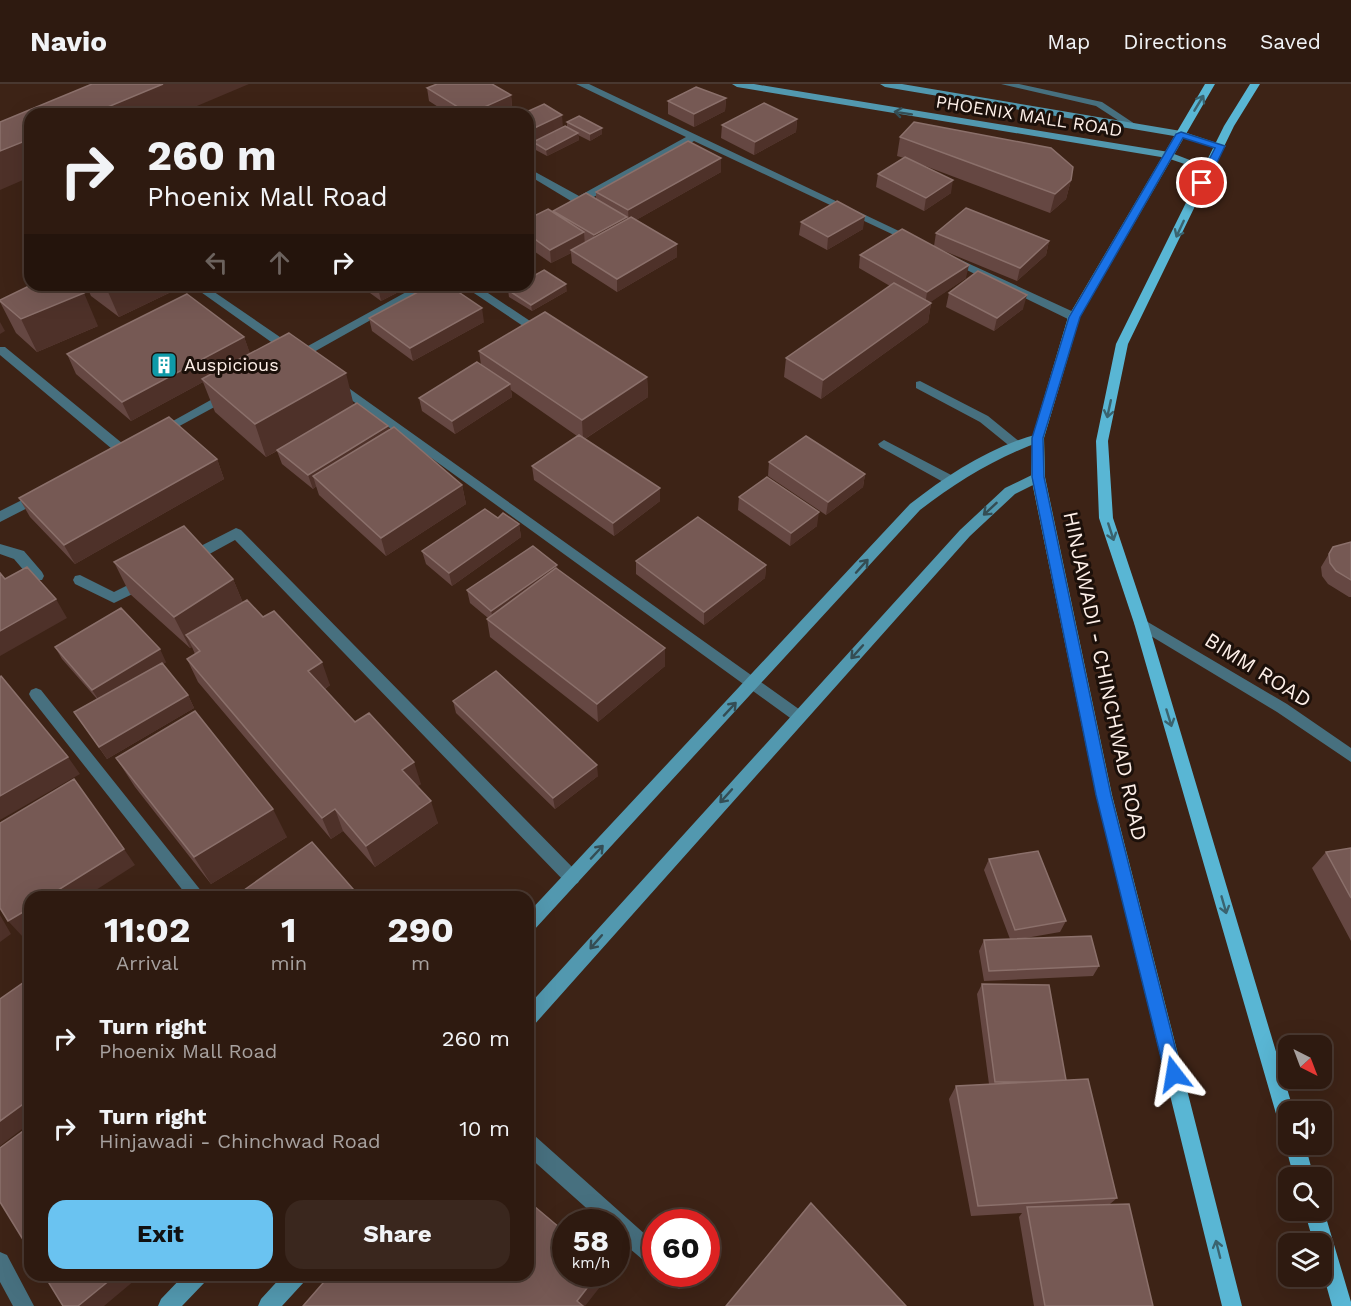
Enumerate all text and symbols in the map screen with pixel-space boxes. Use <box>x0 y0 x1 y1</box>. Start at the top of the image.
text: Navio <box>30 25 107 58</box>
text: Map <box>1047 29 1090 54</box>
text: Directions <box>1123 29 1227 54</box>
text: Saved <box>1260 29 1321 54</box>
street label: PHOENIX MALL ROAD <box>934 90 1124 141</box>
one-way arrow <box>1193 95 1205 112</box>
one-way arrow <box>894 107 913 118</box>
text: 260 m <box>147 131 277 180</box>
icon: right <box>48 132 126 210</box>
pin <box>1176 157 1227 208</box>
icon: arrive <box>1185 166 1218 199</box>
text: Phoenix Mall Road <box>147 181 388 213</box>
one-way arrow <box>1174 220 1186 238</box>
icon: left <box>200 246 233 279</box>
icon: ahead <box>263 246 296 279</box>
icon: right <box>326 246 359 279</box>
building icon: Auspicious <box>149 350 179 380</box>
place label: Auspicious <box>184 354 279 375</box>
one-way arrow <box>1103 399 1114 418</box>
one-way arrow <box>983 502 998 516</box>
street label: HINJAWADI - CHINCHWAD ROAD <box>1058 509 1153 843</box>
one-way arrow <box>1106 522 1117 541</box>
one-way arrow <box>855 559 869 574</box>
street label: BIMM ROAD <box>1200 627 1316 712</box>
one-way arrow <box>850 644 864 659</box>
one-way arrow <box>723 702 737 717</box>
one-way arrow <box>1164 708 1175 727</box>
one-way arrow <box>719 788 733 803</box>
one-way arrow <box>589 844 604 859</box>
one-way arrow <box>1219 895 1231 914</box>
text: 11:02 <box>104 909 191 951</box>
text: 1 <box>281 909 297 951</box>
text: 290 <box>387 909 454 951</box>
one-way arrow <box>589 934 603 949</box>
text: Arrival <box>116 951 178 975</box>
text: min <box>270 951 307 975</box>
text: m <box>411 951 430 975</box>
text: Turn right <box>99 1014 206 1039</box>
icon: right <box>48 1022 81 1055</box>
text: 260 m <box>442 1026 510 1051</box>
north arrow <box>1278 1035 1332 1089</box>
map controls <box>1278 1035 1332 1287</box>
text: Phoenix Mall Road <box>99 1039 277 1063</box>
position arrow <box>1142 1042 1206 1106</box>
button: sound <box>1278 1101 1332 1155</box>
text: Turn right <box>99 1104 206 1129</box>
icon: right <box>48 1112 81 1145</box>
text: 10 m <box>459 1116 510 1141</box>
text: Hinjawadi - Chinchwad Road <box>99 1129 381 1153</box>
button: search <box>1278 1167 1332 1221</box>
button: Exit <box>48 1200 273 1269</box>
button: Share <box>285 1200 510 1269</box>
speed limit sign: 60 <box>642 1209 720 1287</box>
text: 58 <box>573 1223 609 1258</box>
button: layers <box>1278 1233 1332 1287</box>
one-way arrow <box>1212 1240 1223 1259</box>
text: km/h <box>572 1254 610 1272</box>

